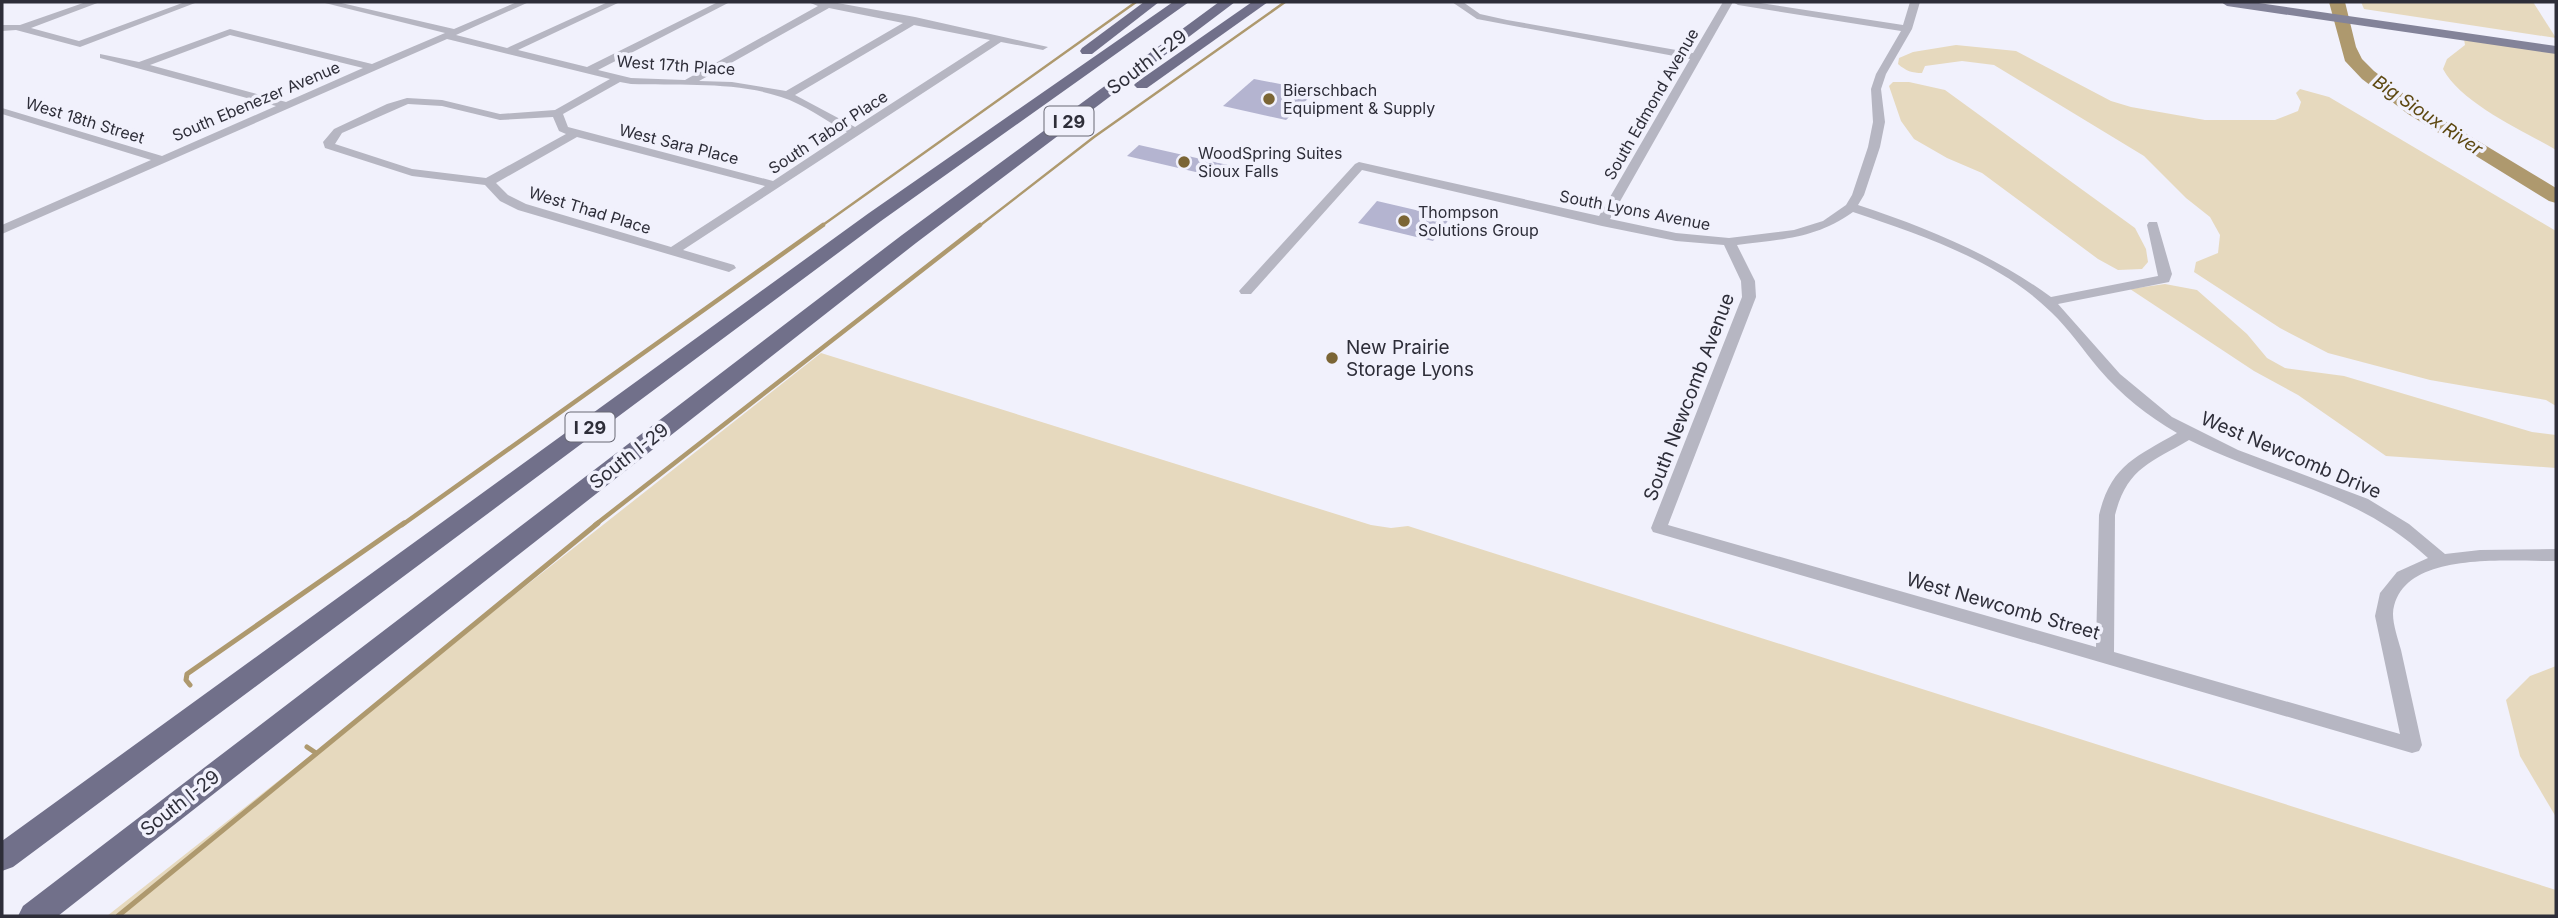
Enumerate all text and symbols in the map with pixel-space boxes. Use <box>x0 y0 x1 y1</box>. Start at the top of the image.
street label: South I-29 <box>1102 24 1192 100</box>
street label: South Edmond Avenue <box>1599 25 1703 183</box>
street label: West 17th Place <box>616 51 736 79</box>
street label: South Ebenezer Avenue <box>169 57 343 145</box>
water label: Big Sioux River <box>2369 71 2488 160</box>
place label: Bierschbach Equipment & Supply <box>1283 80 1435 118</box>
street label: South Tabor Place <box>765 86 891 178</box>
marker: Bierschbach Equipment & Supply <box>1261 91 1277 107</box>
street label: West 18th Street <box>23 92 147 148</box>
road number: I 29 <box>1044 106 1094 136</box>
street label: West Sara Place <box>617 119 741 169</box>
place label: WoodSpring Suites Sioux Falls <box>1198 143 1342 181</box>
marker: WoodSpring Suites Sioux Falls <box>1176 154 1192 170</box>
street label: West Thad Place <box>526 182 654 238</box>
street label: South Lyons Avenue <box>1558 186 1712 234</box>
place label: Thompson Solutions Group <box>1418 202 1539 240</box>
marker: Thompson Solutions Group <box>1396 213 1412 229</box>
street label: South Newcomb Avenue <box>1639 290 1739 504</box>
place label: New Prairie Storage Lyons <box>1346 336 1474 381</box>
marker: New Prairie Storage Lyons <box>1324 350 1340 366</box>
street label: West Newcomb Drive <box>2197 407 2385 503</box>
road number: I 29 <box>566 412 614 442</box>
street label: South I-29 <box>585 418 673 494</box>
street label: West Newcomb Street <box>1904 567 2102 645</box>
street label: South I-29 <box>136 765 224 841</box>

